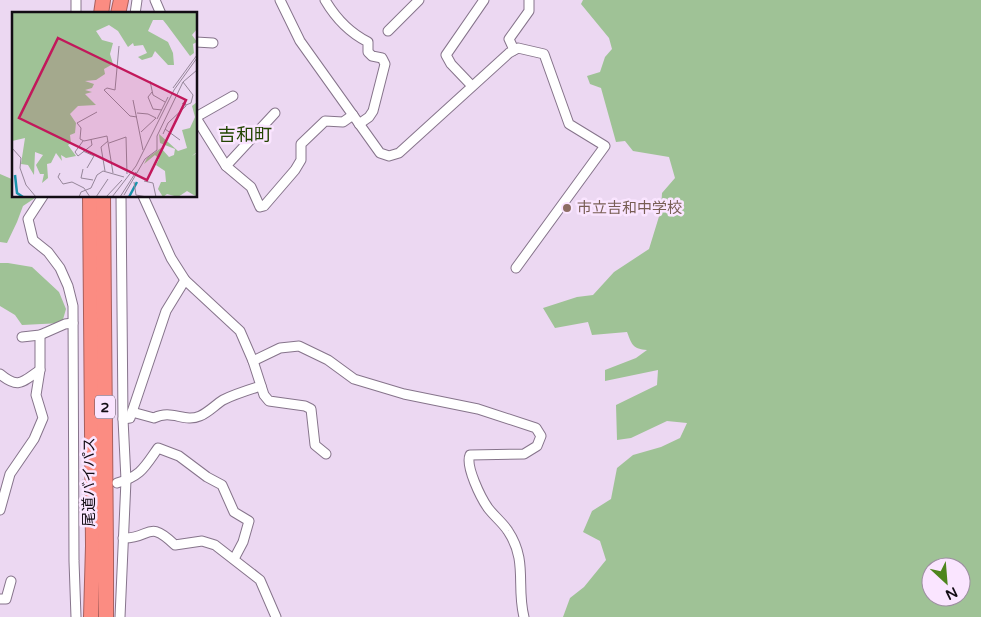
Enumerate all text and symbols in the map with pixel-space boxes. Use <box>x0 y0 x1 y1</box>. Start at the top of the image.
inset map <box>12 12 198 198</box>
district label: 吉和町 <box>218 124 272 146</box>
place label: 市立吉和中学校 <box>577 199 682 217</box>
marker: 市立吉和中学校 <box>561 202 573 214</box>
road number: 2 <box>95 396 115 418</box>
street label: 尾道バイパス <box>80 437 98 527</box>
north arrow <box>921 557 971 607</box>
text: N <box>943 583 960 603</box>

